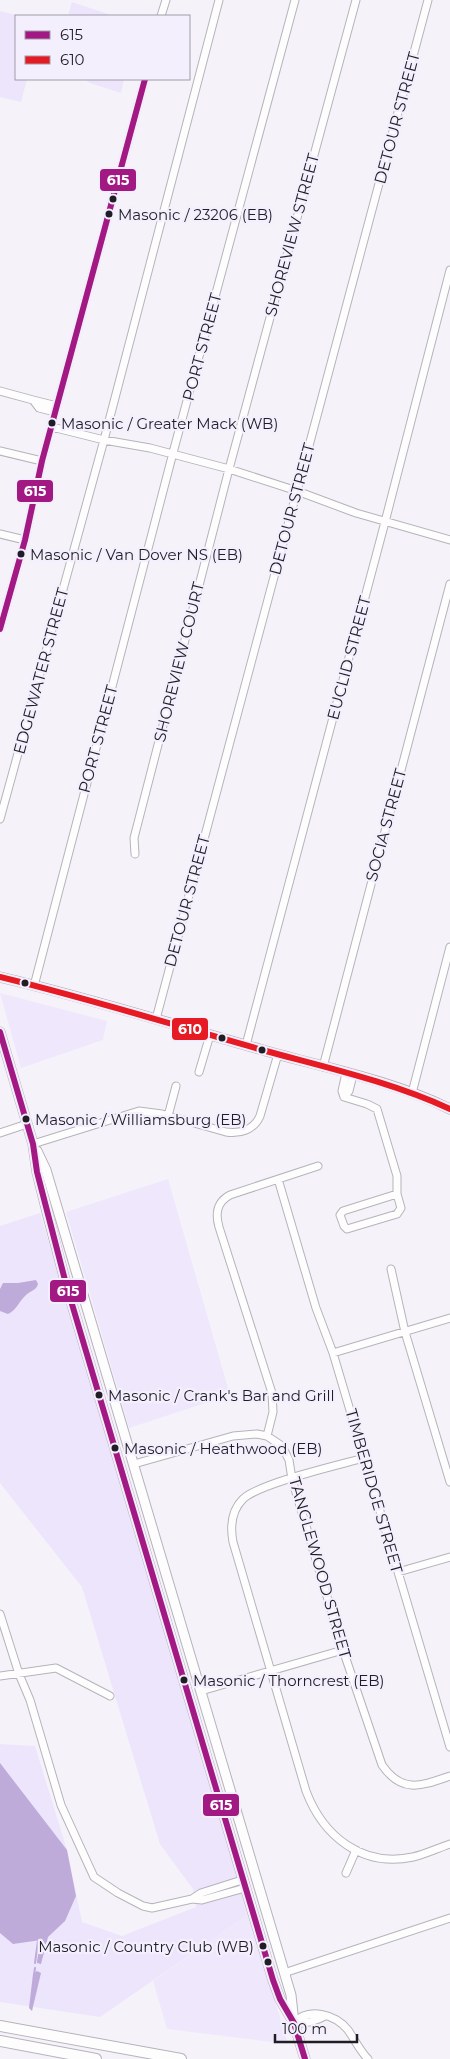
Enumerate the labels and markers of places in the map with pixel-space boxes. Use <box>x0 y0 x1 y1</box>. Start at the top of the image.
unlabelled marker <box>108 194 118 204</box>
place label: Masonic / 23206 (EB) <box>118 205 273 224</box>
marker: Masonic / 23206 (EB) <box>104 209 114 219</box>
place label: Masonic / Greater Mack (WB) <box>61 414 278 433</box>
marker: Masonic / Greater Mack (WB) <box>47 418 57 428</box>
place label: Masonic / Van Dover NS (EB) <box>30 545 243 564</box>
marker: Masonic / Van Dover NS (EB) <box>16 549 26 559</box>
unlabelled marker <box>20 978 30 988</box>
unlabelled marker <box>217 1033 227 1043</box>
unlabelled marker <box>257 1045 267 1055</box>
place label: Masonic / Williamsburg (EB) <box>35 1110 247 1129</box>
marker: Masonic / Williamsburg (EB) <box>21 1114 31 1124</box>
place label: Masonic / Crank's Bar and Grill <box>108 1386 334 1405</box>
marker: Masonic / Crank's Bar and Grill <box>94 1390 104 1400</box>
place label: Masonic / Heathwood (EB) <box>124 1439 322 1458</box>
marker: Masonic / Heathwood (EB) <box>110 1443 120 1453</box>
place label: Masonic / Thorncrest (EB) <box>193 1671 384 1690</box>
marker: Masonic / Thorncrest (EB) <box>179 1675 189 1685</box>
place label: Masonic / Country Club (WB) <box>38 1937 254 1956</box>
marker: Masonic / Country Club (WB) <box>258 1941 268 1951</box>
unlabelled marker <box>263 1957 273 1967</box>

